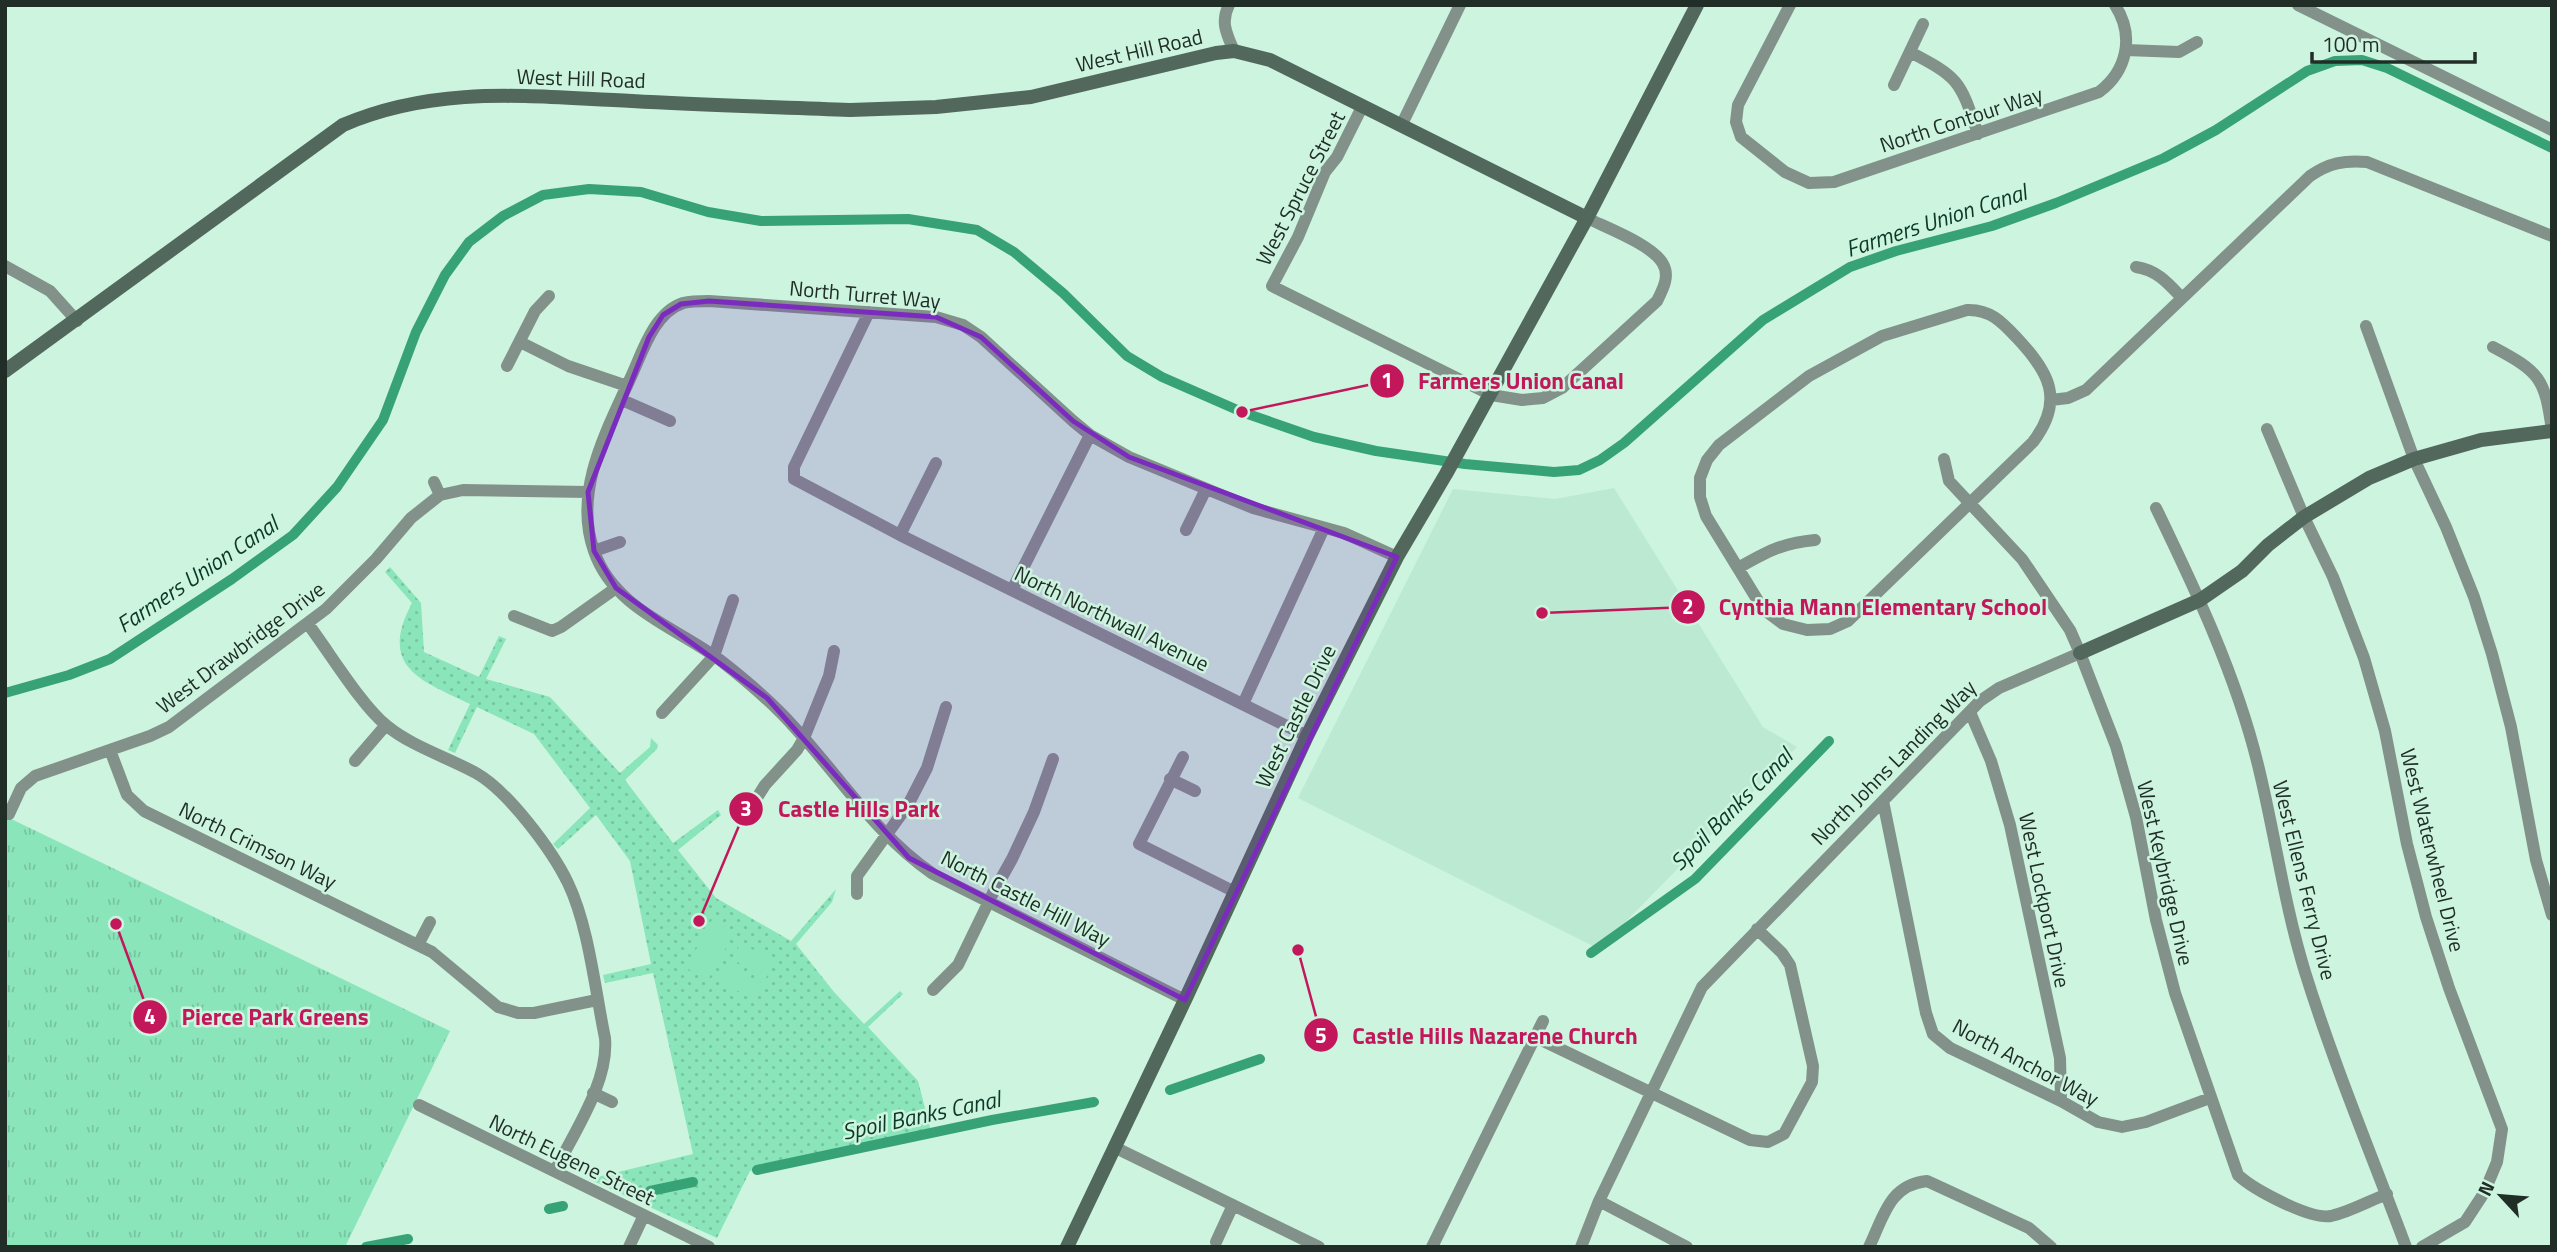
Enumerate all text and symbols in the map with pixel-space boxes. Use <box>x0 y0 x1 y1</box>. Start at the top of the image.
street label: West Hill Road <box>1073 20 1205 80</box>
scale bar <box>2312 21 2475 65</box>
text: 100 m <box>2322 28 2379 60</box>
street label: West Hill Road <box>516 60 646 96</box>
street label: North Contour Way <box>1875 78 2047 160</box>
street label: West Spruce Street <box>1247 105 1353 271</box>
water label: Farmers Union Canal <box>1841 173 2034 266</box>
street label: North Turret Way <box>788 271 942 317</box>
callout: Farmers Union Canal <box>1369 359 1638 403</box>
text: Farmers Union Canal <box>1418 363 1624 398</box>
text: 1 <box>1381 364 1393 396</box>
water label: Farmers Union Canal <box>109 505 287 641</box>
street label: North Northwall Avenue <box>1009 557 1215 679</box>
street label: West Drawbridge Drive <box>149 573 331 721</box>
callout: Cynthia Mann Elementary School <box>1670 585 2061 629</box>
text: Cynthia Mann Elementary School <box>1719 589 2047 624</box>
text: 2 <box>1682 590 1694 622</box>
street label: West Castle Drive <box>1247 639 1343 793</box>
street label: North Johns Landing Way <box>1803 672 1983 852</box>
water label: Spoil Banks Canal <box>1662 737 1803 878</box>
street label: West Waterwheel Drive <box>2392 745 2474 955</box>
street label: West Keybridge Drive <box>2129 777 2203 969</box>
street label: West Ellens Ferry Drive <box>2265 777 2345 983</box>
callout: Castle Hills Park <box>729 787 954 831</box>
text: Castle Hills Park <box>778 791 940 826</box>
text: 3 <box>740 792 752 824</box>
street label: North Crimson Way <box>174 793 342 897</box>
street label: West Lockport Drive <box>2011 810 2079 990</box>
street label: North Castle Hill Way <box>936 841 1116 955</box>
callout: Pierce Park Greens <box>133 995 383 1039</box>
text: Pierce Park Greens <box>181 999 369 1034</box>
text: 4 <box>144 1000 156 1032</box>
street label: North Anchor Way <box>1947 1010 2105 1114</box>
callout: Castle Hills Nazarene Church <box>1303 1013 1652 1057</box>
text: Castle Hills Nazarene Church <box>1352 1018 1638 1053</box>
text: 5 <box>1315 1019 1327 1051</box>
water label: Spoil Banks Canal <box>839 1080 1006 1149</box>
street label: North Eugene Street <box>484 1105 661 1213</box>
north arrow <box>2466 1161 2536 1231</box>
text: N <box>2469 1176 2501 1201</box>

